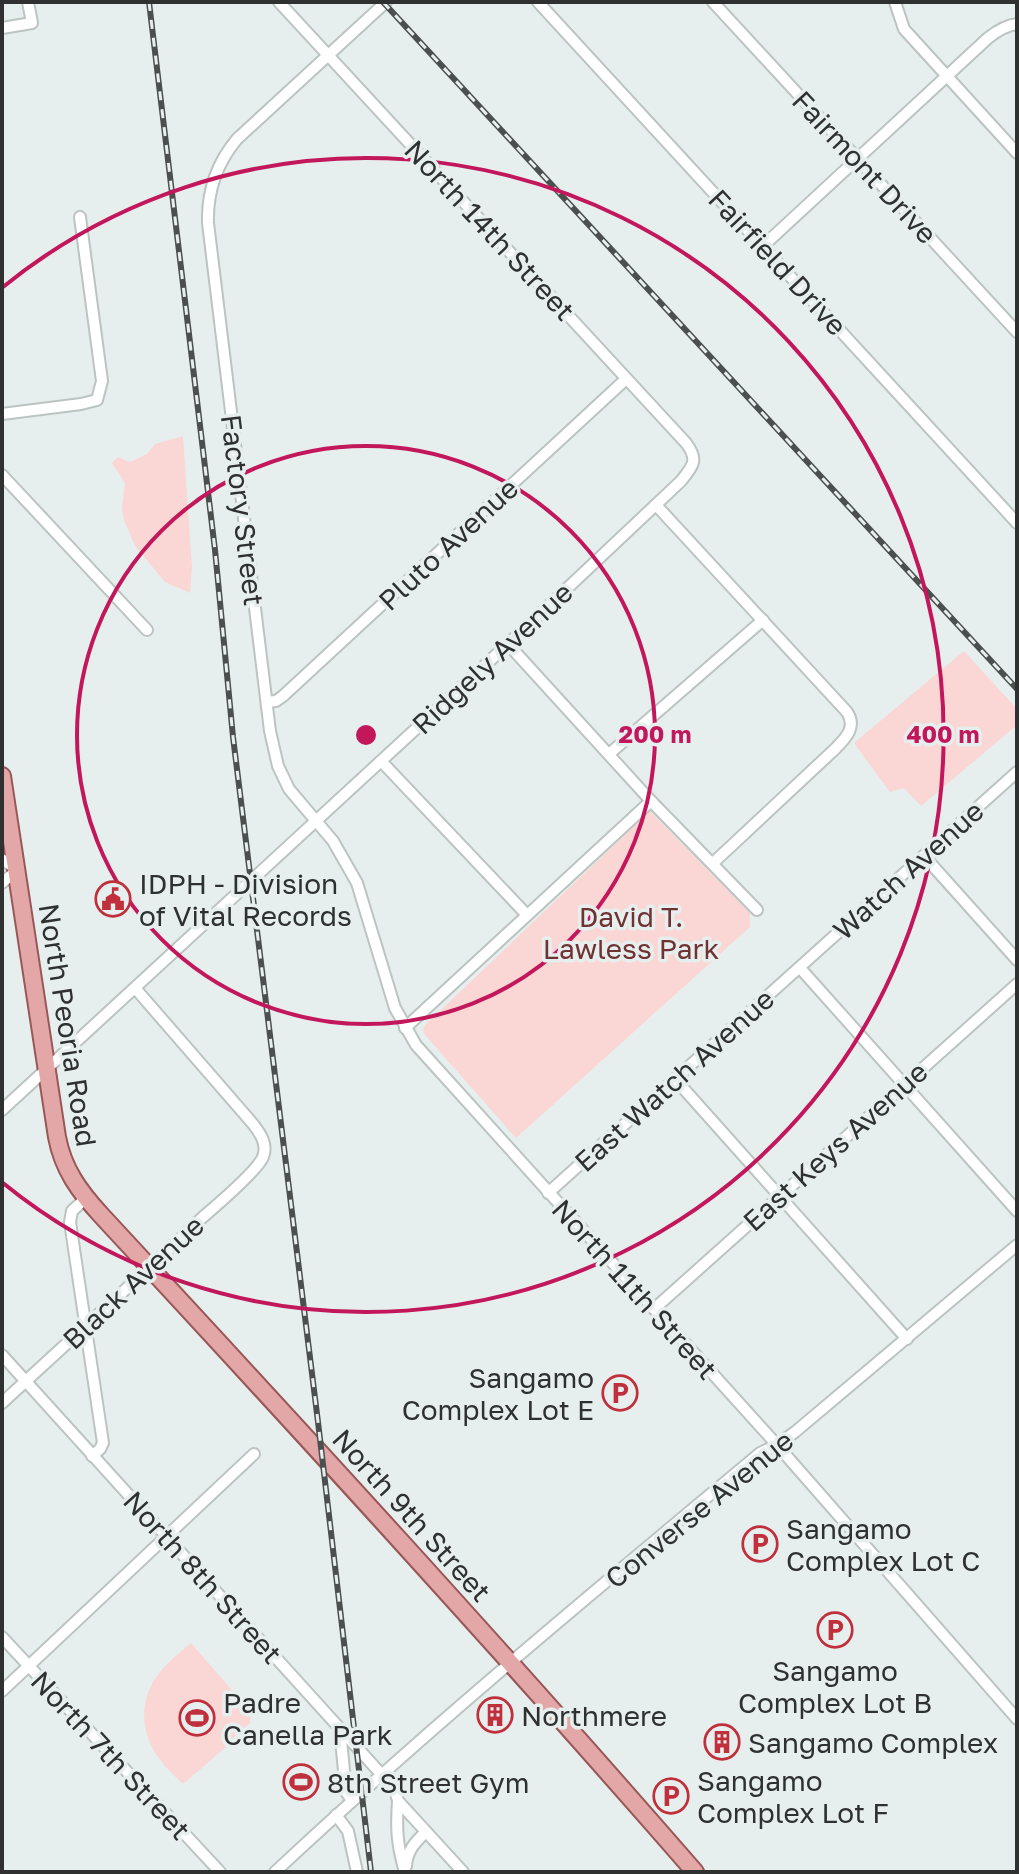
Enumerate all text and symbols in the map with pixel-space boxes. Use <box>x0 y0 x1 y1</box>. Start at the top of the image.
street label: Fairmont Drive <box>786 84 944 250</box>
street label: North 14th Street <box>398 133 582 327</box>
street label: Fairfield Drive <box>702 182 854 342</box>
street label: Factory Street <box>215 412 271 608</box>
street label: Pluto Avenue <box>372 471 524 617</box>
street label: Ridgely Avenue <box>405 575 579 741</box>
text: 200 m <box>619 719 691 748</box>
text: 400 m <box>906 719 980 748</box>
centre of rings <box>352 721 380 749</box>
street label: Watch Avenue <box>826 794 990 946</box>
place label: IDPH - Division of Vital Records <box>139 867 352 932</box>
public building icon: IDPH - Division of Vital Records <box>94 880 132 918</box>
park label: David T. Lawless Park <box>543 900 720 965</box>
street label: North Peoria Road <box>32 901 104 1149</box>
street label: East Watch Avenue <box>568 982 780 1178</box>
street label: East Keys Avenue <box>736 1055 934 1237</box>
street label: North 11th Street <box>546 1192 724 1386</box>
street label: Black Avenue <box>56 1208 210 1356</box>
place label: Sangamo Complex Lot E <box>402 1361 594 1426</box>
parking icon: Sangamo Complex Lot E <box>601 1374 639 1412</box>
street label: North 9th Street <box>326 1422 498 1608</box>
street label: Converse Avenue <box>599 1423 799 1595</box>
street label: North 8th Street <box>117 1484 289 1670</box>
place label: Sangamo Complex Lot C <box>786 1512 980 1577</box>
parking icon: Sangamo Complex Lot C <box>741 1525 779 1563</box>
parking icon: Sangamo Complex Lot B <box>816 1611 854 1649</box>
place label: Sangamo Complex Lot B <box>738 1654 932 1719</box>
street label: North 7th Street <box>25 1664 197 1846</box>
place label: Padre Canella Park <box>223 1686 393 1751</box>
building icon: Northmere <box>476 1696 514 1734</box>
sports icon: Padre Canella Park <box>178 1699 216 1737</box>
place label: Northmere <box>521 1699 667 1732</box>
building icon: Sangamo Complex <box>703 1723 741 1761</box>
place label: Sangamo Complex <box>748 1726 998 1759</box>
sports icon: 8th Street Gym <box>282 1763 320 1801</box>
place label: Sangamo Complex Lot F <box>697 1764 889 1829</box>
place label: 8th Street Gym <box>327 1766 530 1799</box>
parking icon: Sangamo Complex Lot F <box>652 1777 690 1815</box>

